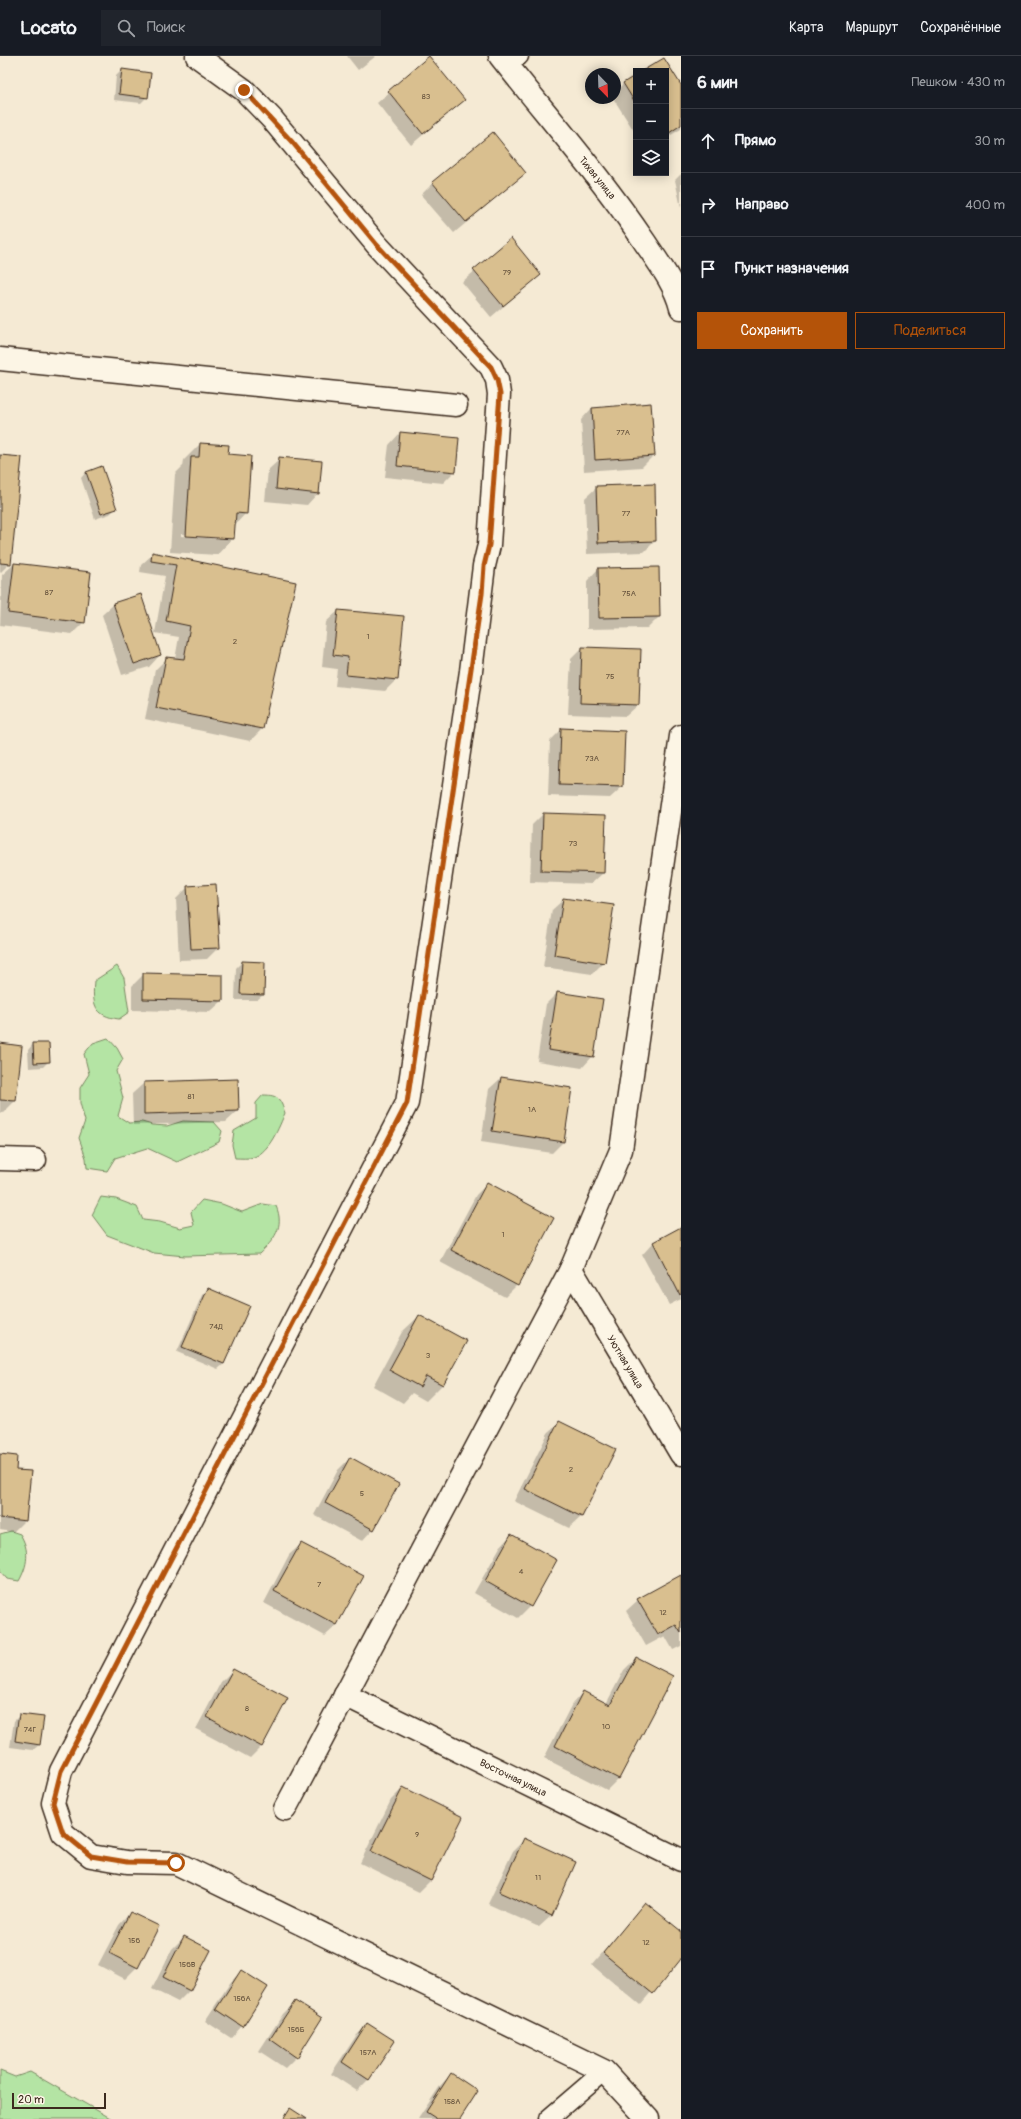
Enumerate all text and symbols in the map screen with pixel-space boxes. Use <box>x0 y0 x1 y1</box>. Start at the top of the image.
search box <box>101 10 381 46</box>
text: Locato <box>20 16 77 40</box>
icon: search <box>115 17 137 39</box>
text: Поиск <box>147 18 186 37</box>
text: Карта <box>789 19 824 36</box>
text: Маршрут <box>846 19 898 36</box>
text: Сохранённые <box>920 19 1001 36</box>
north arrow <box>585 68 621 104</box>
map controls <box>633 68 669 176</box>
button: + <box>633 68 669 104</box>
text: 6 мин <box>697 72 738 93</box>
text: Пешком · 430 m <box>911 74 1005 90</box>
route end <box>235 81 253 99</box>
house number: 83 <box>422 92 431 101</box>
button: − <box>633 104 669 140</box>
icon: ahead <box>697 130 719 152</box>
text: Прямо <box>735 131 776 150</box>
text: 30 m <box>975 133 1005 149</box>
button: layers <box>633 140 669 176</box>
street label: Тихая улица <box>576 154 618 202</box>
icon: right <box>697 194 719 216</box>
text: Направо <box>735 195 789 214</box>
text: 400 m <box>965 197 1005 213</box>
icon: arrive <box>697 258 719 280</box>
text: Пункт назначения <box>735 259 849 278</box>
house number: 79 <box>503 268 511 277</box>
button: Сохранить <box>697 312 847 349</box>
button: Поделиться <box>855 312 1005 349</box>
house number: 77А <box>616 428 630 437</box>
house number: 77 <box>622 509 631 518</box>
house number: 87 <box>45 588 54 597</box>
house number: 75А <box>622 589 636 598</box>
house number: 1 <box>366 632 370 641</box>
house number: 2 <box>233 637 238 646</box>
house number: 75 <box>606 672 614 681</box>
house number: 73А <box>585 754 599 763</box>
house number: 73 <box>569 839 578 848</box>
house number: 81 <box>187 1092 195 1101</box>
house number: 1А <box>528 1105 536 1114</box>
house number: 1 <box>501 1230 505 1239</box>
house number: 74Д <box>209 1322 223 1331</box>
street label: Уютная улица <box>604 1333 646 1391</box>
house number: 3 <box>426 1351 431 1360</box>
house number: 2 <box>569 1465 574 1474</box>
house number: 5 <box>360 1489 364 1498</box>
house number: 4 <box>519 1567 524 1576</box>
house number: 7 <box>317 1580 322 1589</box>
house number: 12 <box>659 1608 667 1617</box>
house number: 8 <box>245 1704 249 1713</box>
house number: 10 <box>602 1722 611 1731</box>
house number: 74Г <box>24 1725 37 1734</box>
street label: Восточная улица <box>478 1757 549 1799</box>
house number: 9 <box>415 1830 419 1839</box>
route start <box>167 1854 185 1872</box>
house number: 11 <box>535 1873 541 1882</box>
house number: 156 <box>128 1936 140 1945</box>
house number: 12 <box>642 1938 650 1947</box>
house number: 156В <box>179 1960 196 1969</box>
house number: 156А <box>233 1994 251 2003</box>
house number: 156Б <box>288 2025 305 2034</box>
house number: 157А <box>360 2048 376 2057</box>
scale bar <box>12 2091 106 2110</box>
text: 20 m <box>18 2093 44 2106</box>
house number: 158А <box>444 2097 460 2106</box>

